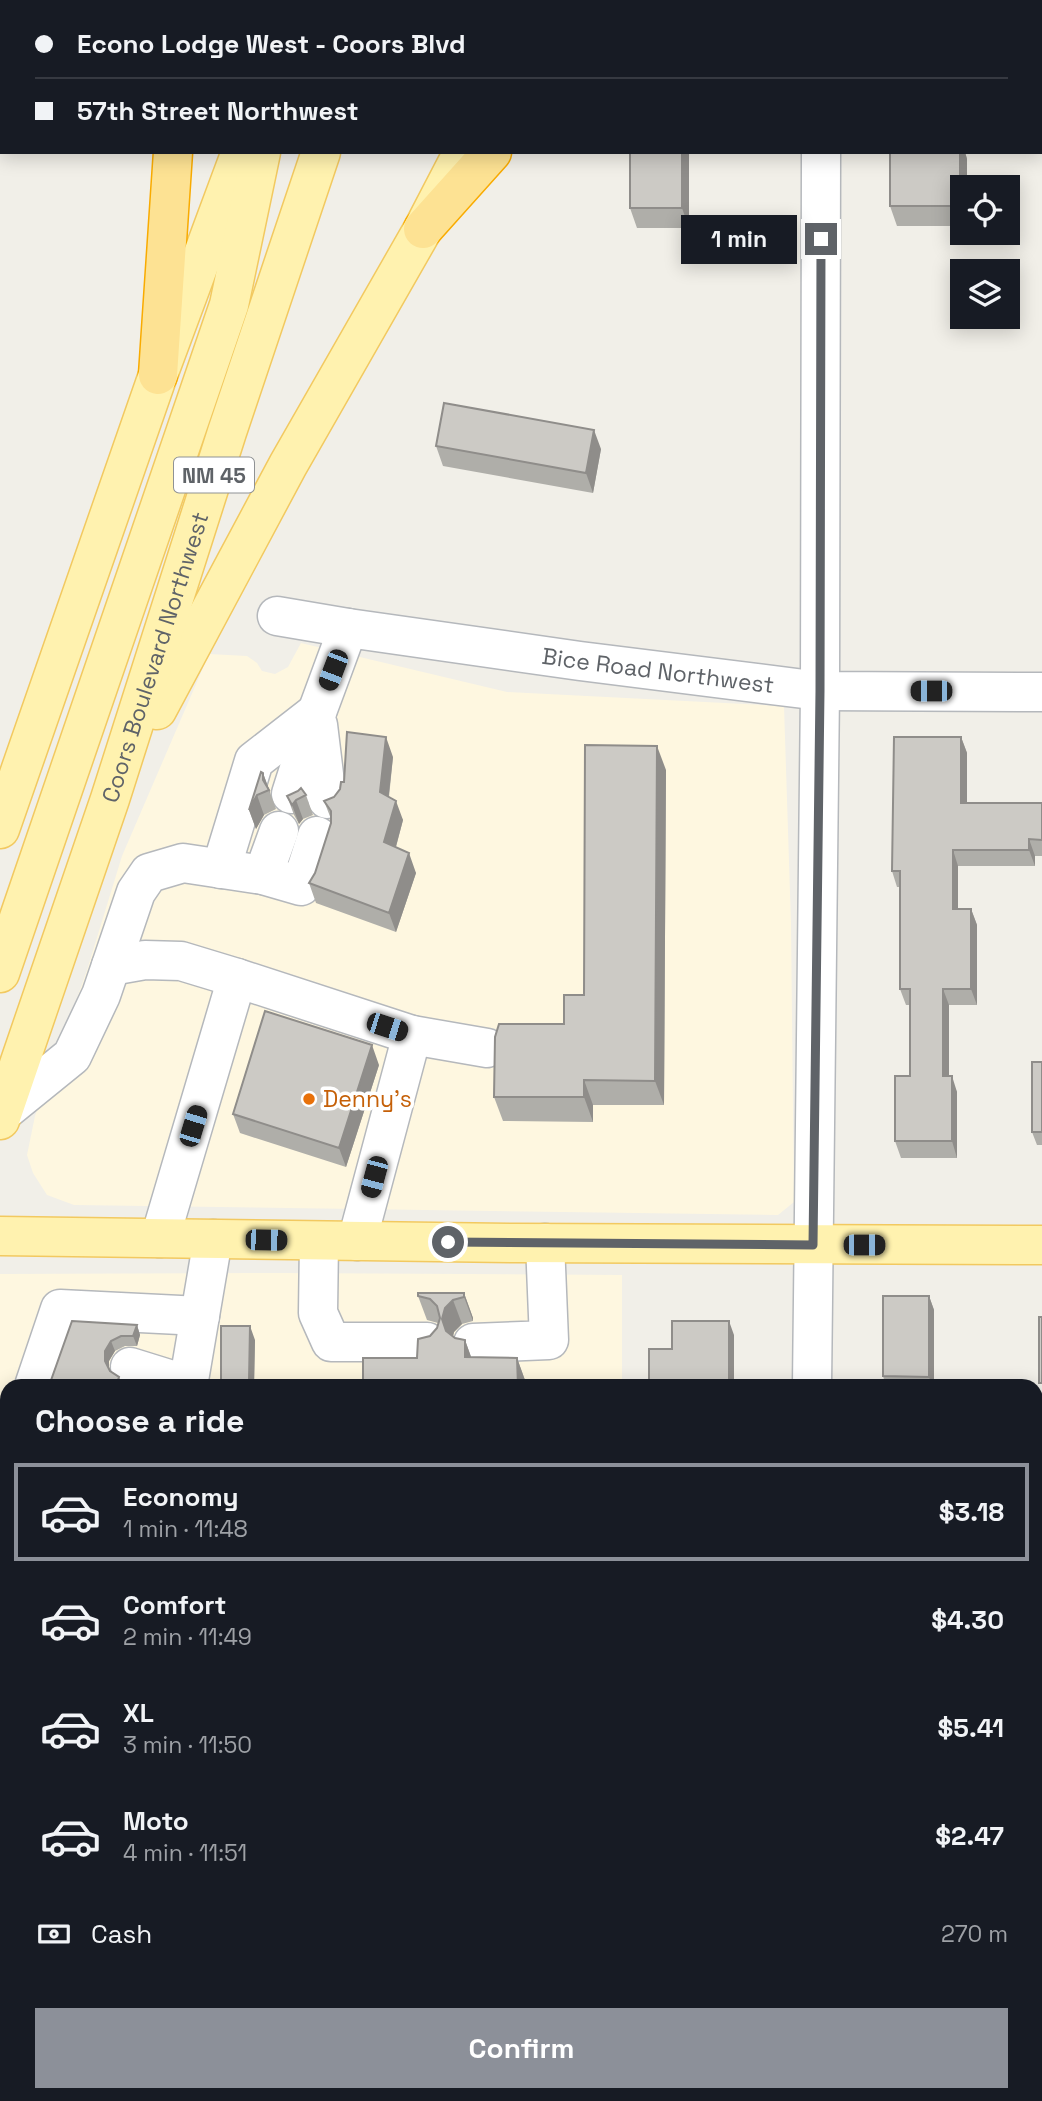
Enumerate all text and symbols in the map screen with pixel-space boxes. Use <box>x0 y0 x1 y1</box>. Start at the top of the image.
text: Econo Lodge West - Coors Blvd <box>77 27 466 61</box>
text: 57th Street Northwest <box>77 94 359 128</box>
map controls <box>950 175 1020 329</box>
button: locate <box>950 175 1020 245</box>
callout: 1 min <box>681 215 796 264</box>
route end <box>805 223 837 255</box>
text: 1 min <box>711 224 767 254</box>
button: layers <box>950 259 1020 329</box>
road number: NM 45 <box>174 458 254 492</box>
street label: Coors Boulevard Northwest <box>95 508 216 806</box>
street label: Bice Road Northwest <box>540 641 776 700</box>
car <box>316 647 351 693</box>
car <box>911 681 953 702</box>
car <box>364 1011 411 1043</box>
place label: Denny's <box>323 1084 412 1114</box>
marker: Denny's <box>301 1091 317 1107</box>
car <box>177 1103 210 1149</box>
car <box>359 1154 390 1200</box>
route start <box>432 1226 464 1258</box>
car <box>245 1229 288 1251</box>
car <box>844 1235 886 1256</box>
text: Choose a ride <box>35 1401 245 1441</box>
text: Economy <box>123 1480 239 1514</box>
icon: car <box>39 1481 102 1544</box>
text: $3.18 <box>939 1495 1004 1529</box>
text: 1 min · 11:48 <box>123 1514 248 1544</box>
text: Comfort <box>123 1588 226 1622</box>
icon: car <box>39 1589 102 1652</box>
text: $4.30 <box>931 1603 1004 1637</box>
text: 2 min · 11:49 <box>123 1622 252 1652</box>
text: XL <box>123 1696 154 1730</box>
icon: car <box>39 1697 102 1760</box>
text: $5.41 <box>938 1711 1004 1745</box>
text: 3 min · 11:50 <box>123 1730 252 1760</box>
text: Moto <box>123 1804 189 1838</box>
icon: car <box>39 1805 102 1868</box>
text: $2.47 <box>935 1819 1004 1853</box>
text: 4 min · 11:51 <box>123 1838 247 1868</box>
icon: cash <box>35 1915 73 1953</box>
text: Cash <box>91 1917 152 1951</box>
text: 270 m <box>941 1919 1008 1949</box>
button: Confirm <box>35 2008 1008 2088</box>

